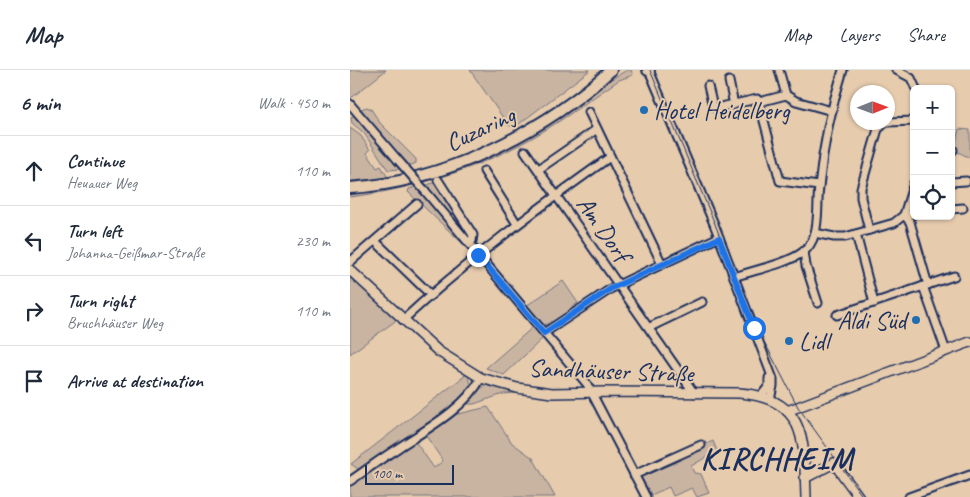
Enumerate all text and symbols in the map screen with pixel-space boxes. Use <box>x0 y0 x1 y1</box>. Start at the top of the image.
text: Map <box>25 20 62 50</box>
text: Map <box>784 24 812 46</box>
text: Layers <box>840 24 879 46</box>
text: Share <box>907 24 945 46</box>
north arrow <box>850 85 895 130</box>
map controls <box>910 85 955 220</box>
button: + <box>910 85 955 130</box>
text: 6 min <box>20 90 61 116</box>
text: Walk · 450 m <box>258 93 330 113</box>
place label: Hotel Heidelberg <box>654 95 791 127</box>
street label: Cuzaring <box>440 98 521 159</box>
marker: Hotel Heidelberg <box>638 104 650 116</box>
button: − <box>910 130 955 175</box>
text: Continue <box>67 149 124 173</box>
icon: ahead <box>20 157 48 185</box>
text: 110 m <box>296 161 330 181</box>
text: Heuauer Weg <box>67 173 137 193</box>
button: locate <box>910 175 955 220</box>
street label: Am Dorf <box>569 190 640 272</box>
text: Turn left <box>67 219 122 243</box>
icon: left <box>20 227 48 255</box>
text: 230 m <box>296 231 330 251</box>
text: Johanna-Geißmar-Straße <box>67 243 204 263</box>
route end <box>467 244 490 267</box>
text: Turn right <box>67 289 134 313</box>
icon: right <box>20 297 48 325</box>
text: 110 m <box>296 301 330 321</box>
place label: Aldi Süd <box>837 305 910 337</box>
text: Bruchhäuser Weg <box>67 313 163 333</box>
marker: Aldi Süd <box>910 314 922 326</box>
route start <box>743 317 766 340</box>
place label: Lidl <box>799 326 833 358</box>
marker: Lidl <box>783 335 795 347</box>
street label: Sandhäuser Straße <box>528 352 696 390</box>
icon: arrive <box>20 367 48 395</box>
text: Arrive at destination <box>67 369 203 393</box>
district label: KIRCHHEIM <box>701 440 856 478</box>
scale bar <box>365 462 454 485</box>
text: 100 m <box>372 465 402 482</box>

